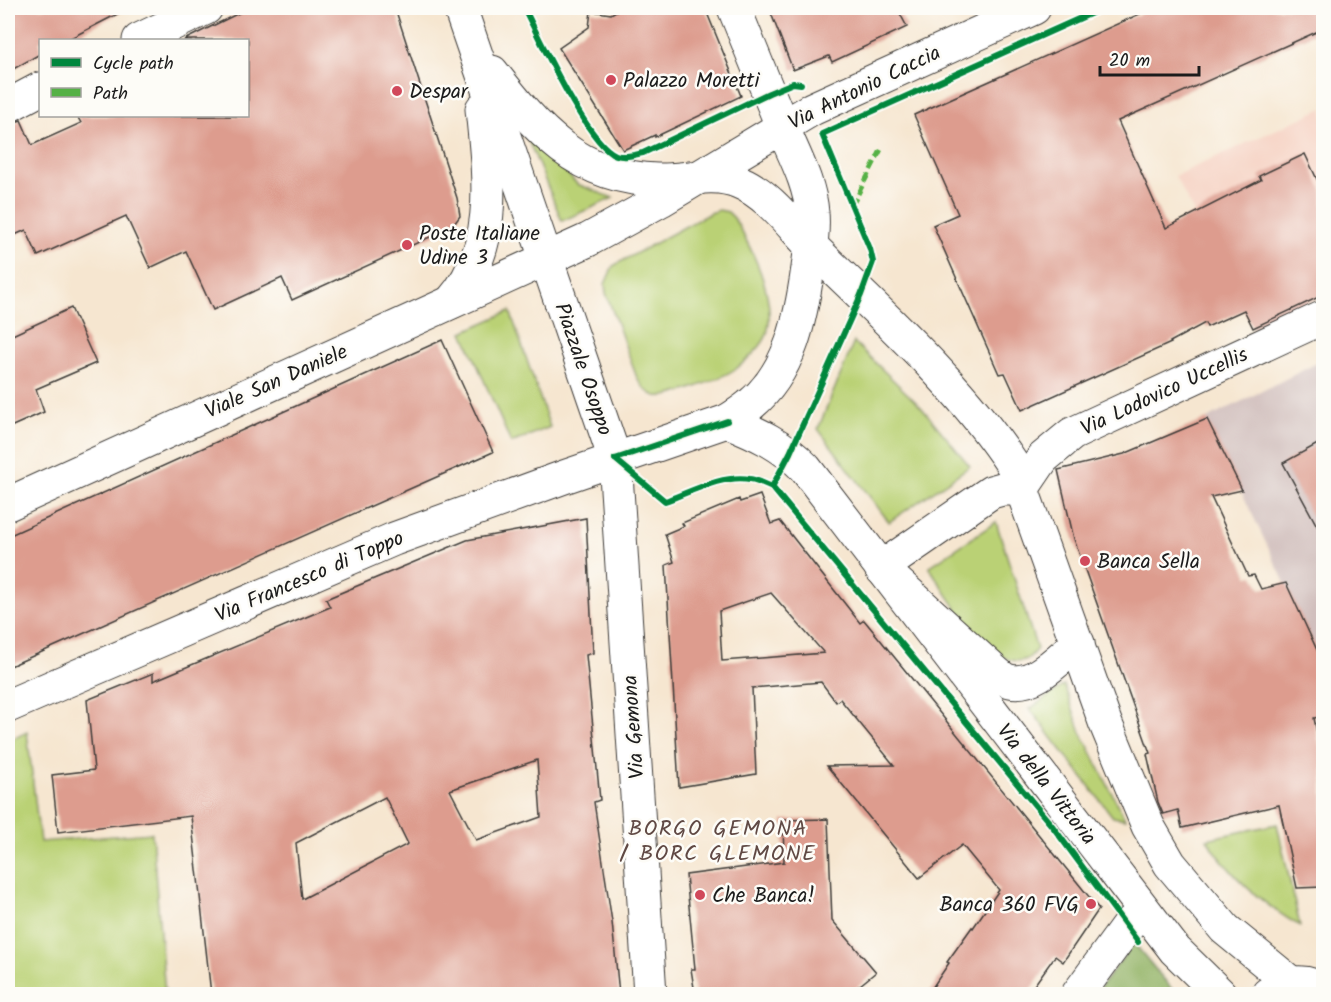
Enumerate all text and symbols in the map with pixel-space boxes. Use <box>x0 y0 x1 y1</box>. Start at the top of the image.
street label: Via Antonio Caccia <box>783 37 947 140</box>
legend <box>39 39 249 117</box>
scale bar <box>1100 39 1199 77</box>
text: 20 m <box>1109 47 1150 76</box>
text: Cycle path <box>93 50 174 79</box>
place label: Palazzo Moretti <box>623 65 760 98</box>
marker: Palazzo Moretti <box>604 73 618 87</box>
place label: Despar <box>409 76 469 109</box>
text: Path <box>93 80 128 109</box>
marker: Despar <box>390 84 404 98</box>
place label: Poste Italiane Udine 3 <box>419 218 541 275</box>
marker: Poste Italiane Udine 3 <box>400 238 414 252</box>
street label: Piazzale Osoppo <box>544 299 621 440</box>
street label: Viale San Daniele <box>200 336 354 429</box>
street label: Via Lodovico Uccellis <box>1075 339 1254 446</box>
street label: Via Francesco di Toppo <box>210 523 409 632</box>
place label: Banca Sella <box>1097 546 1200 579</box>
marker: Banca Sella <box>1078 554 1092 568</box>
street label: Via Gemona <box>614 674 655 780</box>
street label: Via della Vittoria <box>988 717 1104 853</box>
district label: BORGO GEMONA / BORC GLEMONE <box>620 812 816 872</box>
place label: Che Banca! <box>712 880 815 913</box>
marker: Che Banca! <box>693 888 707 902</box>
place label: Banca 360 FVG <box>939 889 1079 922</box>
marker: Banca 360 FVG <box>1084 897 1098 911</box>

